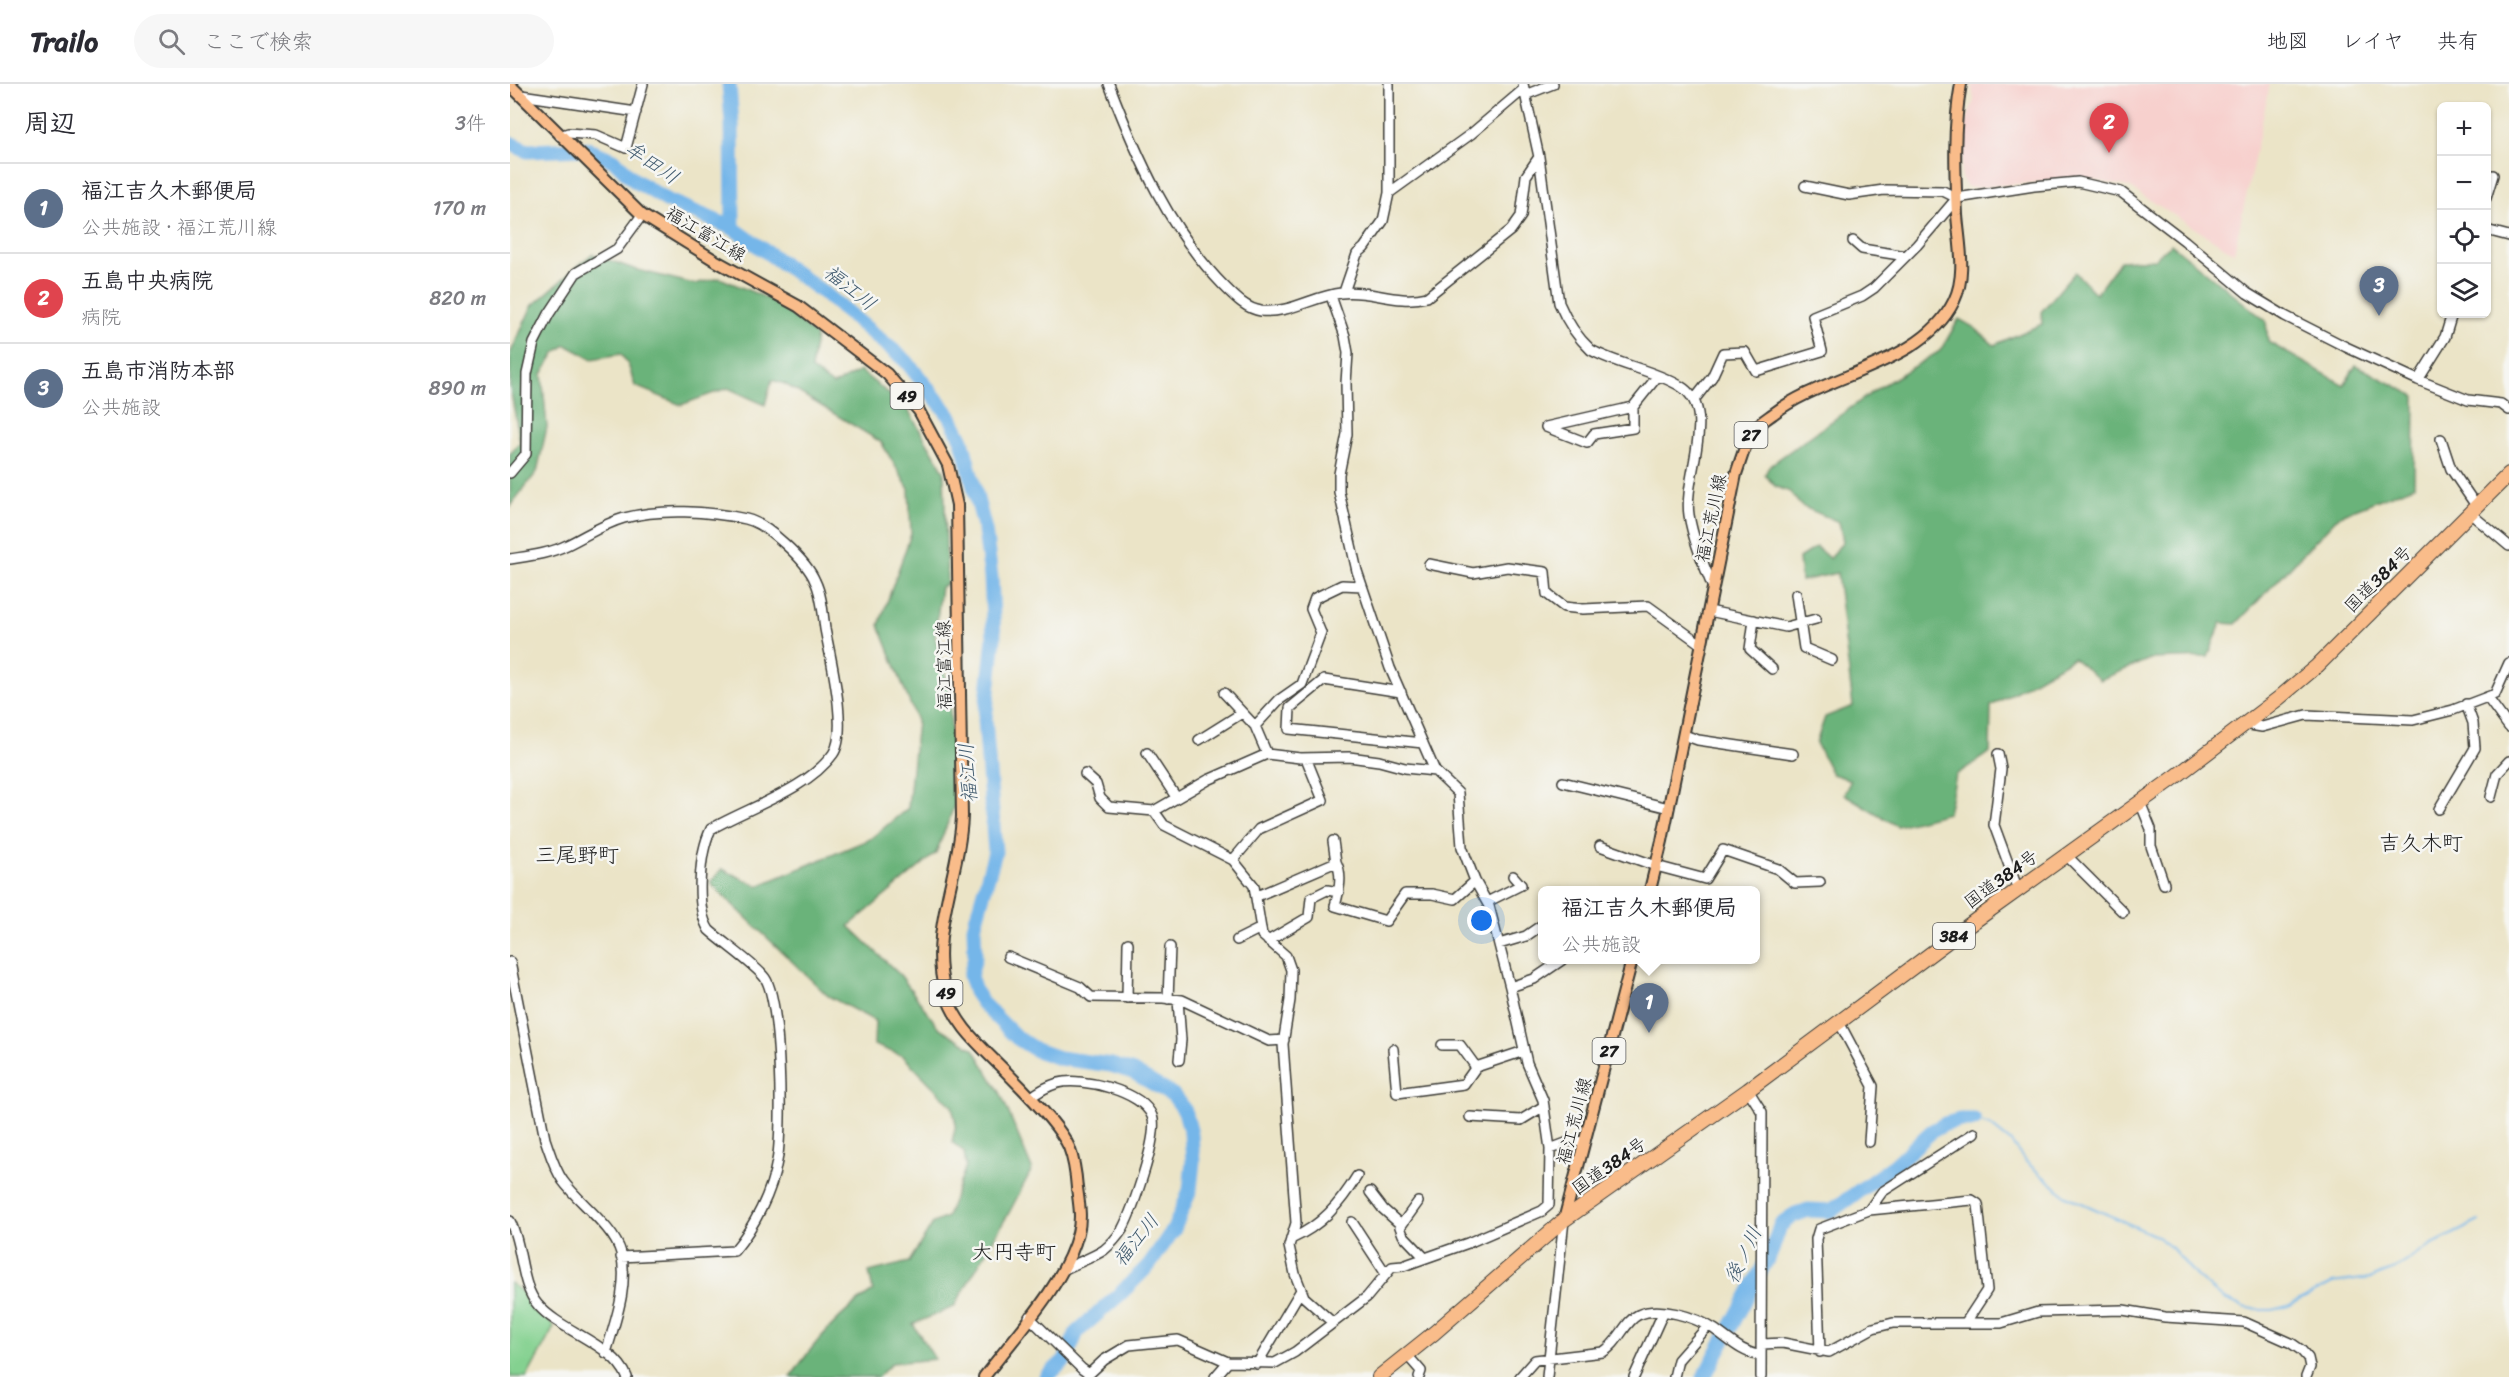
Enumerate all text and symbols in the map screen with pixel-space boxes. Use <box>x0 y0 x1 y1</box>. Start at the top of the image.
search box <box>134 14 554 68</box>
text: Trailo <box>30 17 98 66</box>
text: ここで検索 <box>203 22 313 61</box>
text: 地図 <box>2267 22 2309 60</box>
text: レイヤ <box>2342 22 2404 60</box>
text: 共有 <box>2437 22 2479 60</box>
icon: search <box>155 25 188 58</box>
text: 周辺 <box>24 100 76 146</box>
map controls <box>2437 102 2491 318</box>
button: + <box>2437 102 2491 156</box>
pin: 2 <box>2090 104 2128 153</box>
text: 3件 <box>455 106 486 141</box>
water label: 牟田川 <box>617 132 687 194</box>
button: − <box>2437 156 2491 210</box>
text: 福江吉久木郵便局 <box>81 171 257 210</box>
text: 1 <box>39 191 48 226</box>
text: 170 m <box>433 191 486 226</box>
street label: 福江富江線 <box>659 197 753 271</box>
text: 公共施設 · 福江荒川線 <box>81 210 277 245</box>
button: locate <box>2437 210 2491 264</box>
water label: 福江川 <box>816 256 884 320</box>
text: 五島中央病院 <box>81 261 213 300</box>
button: layers <box>2437 264 2491 318</box>
pin: 3 <box>2360 266 2398 316</box>
text: 2 <box>38 281 49 316</box>
text: 820 m <box>429 281 486 316</box>
text: 病院 <box>81 300 121 335</box>
text: 五島市消防本部 <box>81 351 235 390</box>
text: 3 <box>38 371 49 406</box>
text: 890 m <box>428 371 486 406</box>
road number: 49 <box>890 383 924 409</box>
text: 公共施設 <box>81 390 161 425</box>
road number: 27 <box>1734 422 1768 448</box>
street label: 福江荒川線 <box>1686 471 1736 565</box>
street label: 国道384号 <box>2336 537 2420 621</box>
street label: 福江富江線 <box>927 620 961 710</box>
water label: 福江川 <box>948 742 988 804</box>
district label: 吉久木町 <box>2379 824 2463 862</box>
district label: 三尾野町 <box>535 836 619 874</box>
street label: 国道384号 <box>1957 841 2045 917</box>
popup <box>1538 886 1760 964</box>
text: 福江吉久木郵便局 <box>1561 888 1737 927</box>
your location <box>1467 906 1496 935</box>
road number: 384 <box>1933 923 1975 949</box>
text: 公共施設 <box>1561 927 1641 962</box>
road number: 49 <box>930 980 962 1006</box>
pin: 1 <box>1630 984 1668 1033</box>
road number: 27 <box>1592 1038 1626 1064</box>
street label: 福江荒川線 <box>1547 1073 1601 1169</box>
street label: 国道384号 <box>1565 1128 1653 1204</box>
water label: 福江川 <box>1104 1206 1168 1274</box>
water label: 後ノ川 <box>1714 1220 1772 1290</box>
district label: 大円寺町 <box>972 1233 1056 1271</box>

